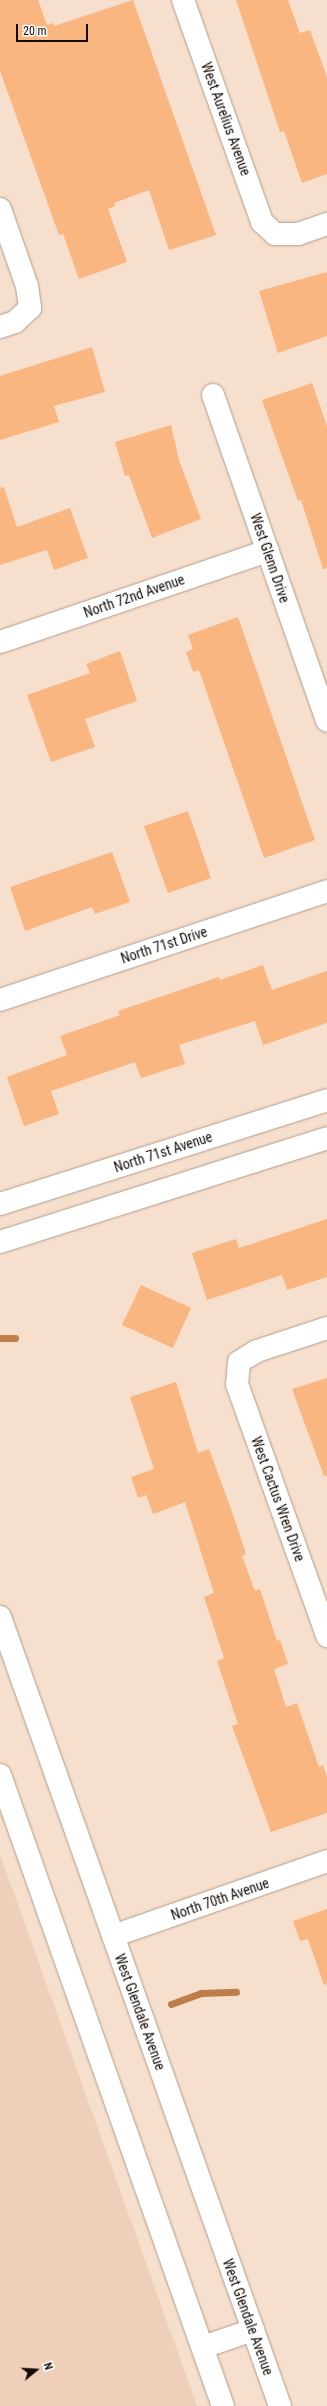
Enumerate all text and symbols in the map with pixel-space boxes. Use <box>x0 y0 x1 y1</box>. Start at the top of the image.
scale bar <box>18 16 90 42</box>
text: 20 m <box>23 24 47 38</box>
street label: West Aurelius Avenue <box>198 60 254 178</box>
street label: West Glenn Drive <box>247 511 293 605</box>
street label: North 72nd Avenue <box>81 571 187 621</box>
street label: North 71st Drive <box>119 923 209 967</box>
street label: North 71st Avenue <box>112 1128 214 1176</box>
street label: West Cactus Wren Drive <box>248 1434 308 1564</box>
street label: North 70th Avenue <box>169 1874 271 1924</box>
street label: West Glendale Avenue <box>111 1952 169 2072</box>
street label: West Glendale Avenue <box>219 2257 277 2377</box>
north arrow <box>16 2350 56 2390</box>
text: N <box>41 2361 55 2371</box>

